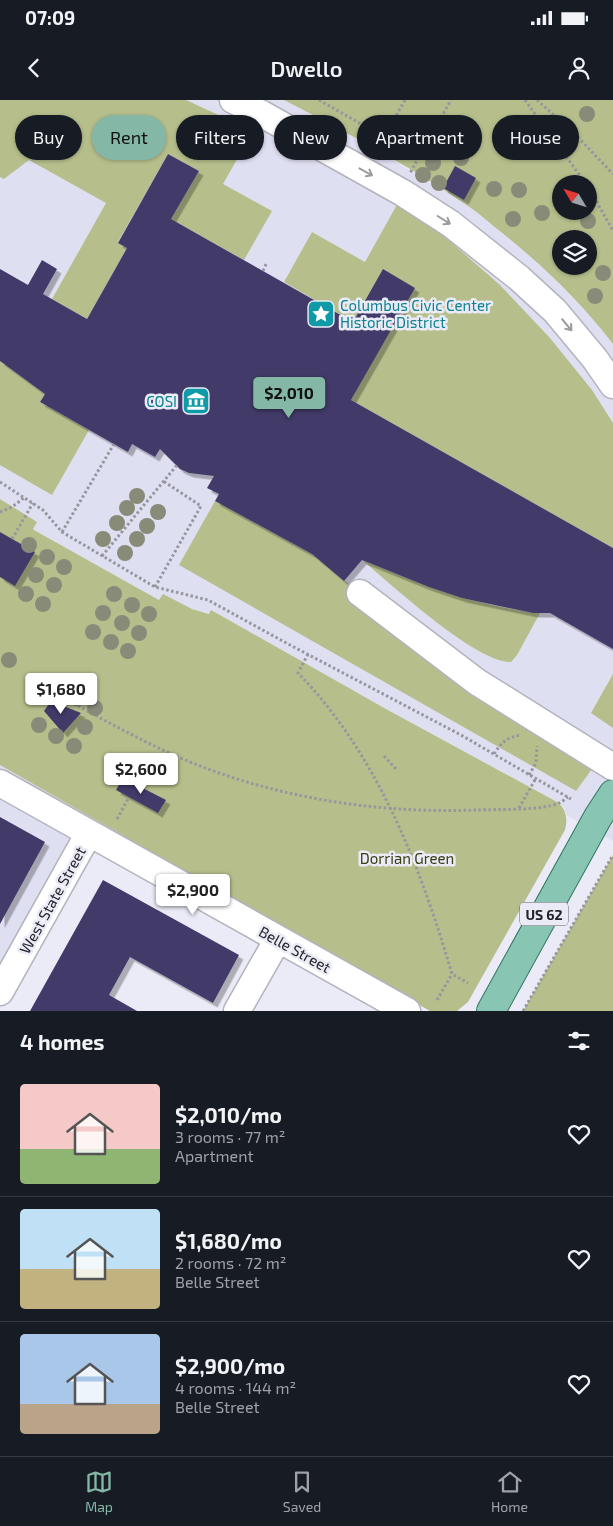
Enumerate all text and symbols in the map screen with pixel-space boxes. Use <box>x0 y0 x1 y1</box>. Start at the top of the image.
text: 07:09 <box>25 6 75 29</box>
icon: back <box>20 54 48 82</box>
icon: person <box>565 54 593 82</box>
text: Dwello <box>271 55 342 81</box>
chip: Buy <box>15 115 82 160</box>
chip: Rent <box>92 115 166 160</box>
chip: Filters <box>176 115 264 160</box>
chip: New <box>274 115 347 160</box>
chip: Apartment <box>357 115 482 160</box>
chip: House <box>492 115 579 160</box>
one-way arrow <box>358 168 372 178</box>
north arrow <box>552 175 598 220</box>
map controls <box>552 175 597 275</box>
one-way arrow <box>437 215 451 225</box>
button: layers <box>552 230 597 275</box>
place label: Columbus Civic Center Historic District <box>340 296 491 331</box>
place icon: Columbus Civic Center Historic District <box>306 299 336 329</box>
one-way arrow <box>561 319 573 332</box>
pin: $2,010 <box>248 376 330 419</box>
text: $2,010 <box>264 383 314 402</box>
museum icon: COSI <box>181 386 211 416</box>
place label: COSI <box>146 392 177 410</box>
pin: $1,680 <box>20 672 102 715</box>
text: $1,680 <box>36 679 86 698</box>
pin: $2,600 <box>100 752 182 795</box>
text: $2,600 <box>115 759 167 778</box>
street label: West State Street <box>15 843 89 957</box>
park label: Dorrian Green <box>360 849 454 867</box>
pin: $2,900 <box>152 874 234 916</box>
text: $2,900 <box>167 880 219 899</box>
road number: US 62 <box>520 902 568 926</box>
street label: Belle Street <box>256 922 334 976</box>
icon: filters <box>565 1027 593 1055</box>
text: 4 homes <box>20 1029 104 1054</box>
text: $2,010/mo <box>175 1102 282 1127</box>
icon: home <box>60 1104 120 1164</box>
icon: heart <box>565 1120 593 1148</box>
text: 3 rooms · 77 m² <box>175 1127 286 1146</box>
text: Apartment <box>175 1146 254 1165</box>
text: $1,680/mo <box>175 1228 282 1253</box>
icon: home <box>60 1229 120 1289</box>
icon: heart <box>565 1245 593 1273</box>
text: 2 rooms · 72 m² <box>175 1253 286 1272</box>
text: Belle Street <box>175 1272 260 1291</box>
text: $2,900/mo <box>175 1353 285 1378</box>
icon: home <box>60 1354 120 1414</box>
icon: heart <box>565 1370 593 1398</box>
text: 4 rooms · 144 m² <box>175 1378 296 1397</box>
text: Belle Street <box>175 1397 260 1416</box>
tab: Map <box>85 1468 113 1515</box>
tab: Saved <box>283 1468 321 1515</box>
tab: Home <box>491 1468 528 1515</box>

